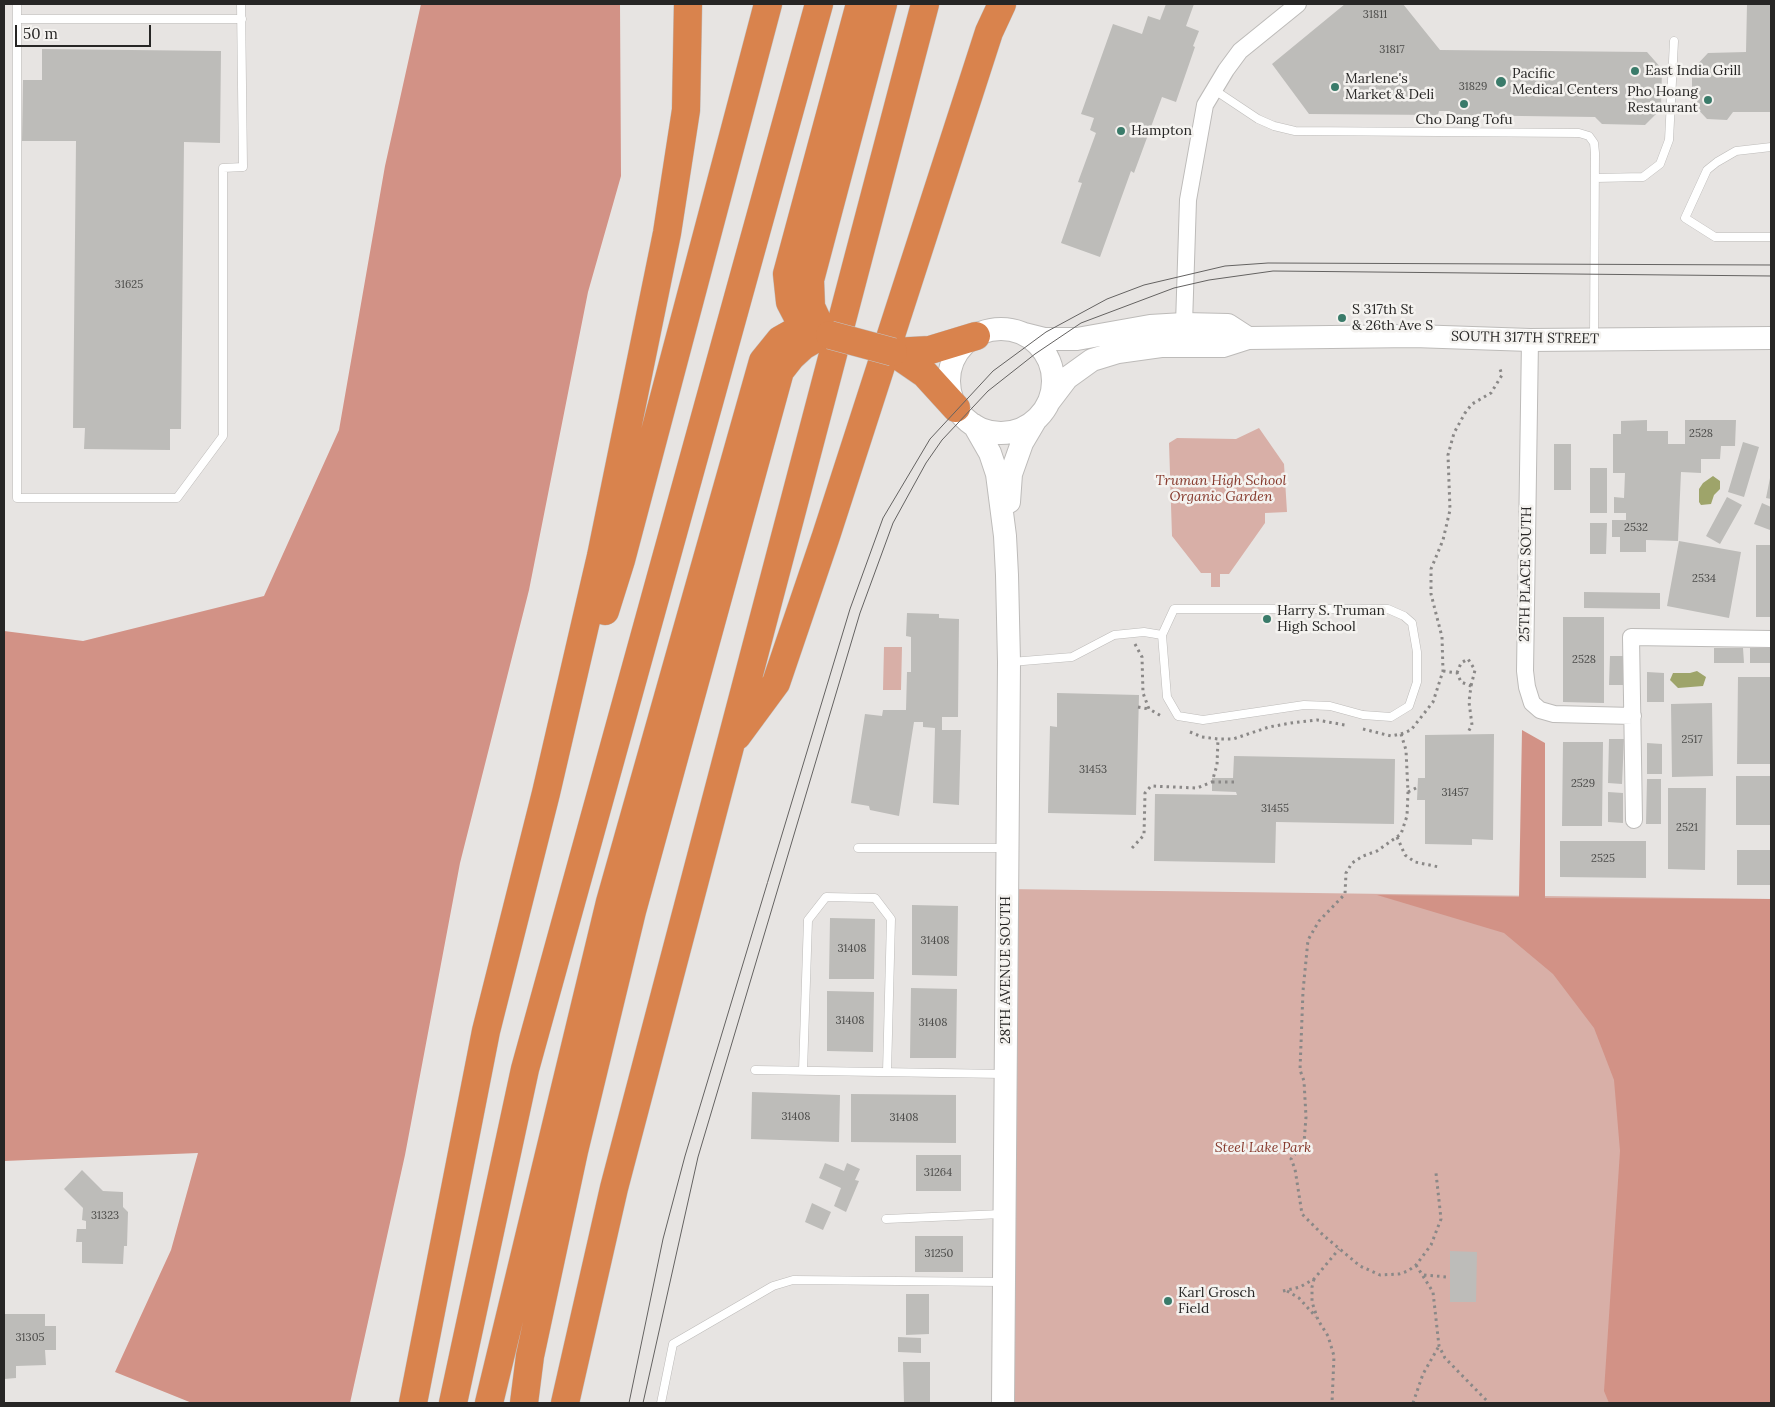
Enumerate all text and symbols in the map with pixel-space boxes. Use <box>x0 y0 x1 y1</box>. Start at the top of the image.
house number: 31811 <box>1363 8 1387 22</box>
scale bar <box>18 15 154 47</box>
text: 50 m <box>23 24 58 43</box>
house number: 31817 <box>1379 43 1405 57</box>
place label: East India Grill <box>1645 63 1741 79</box>
marker: East India Grill <box>1629 65 1641 77</box>
place label: Pacific Medical Centers <box>1512 66 1618 98</box>
place label: Marlene's Market & Deli <box>1345 71 1434 104</box>
marker: Pacific Medical Centers <box>1494 75 1508 89</box>
house number: 31829 <box>1459 80 1487 94</box>
marker: Marlene's Market & Deli <box>1329 81 1341 93</box>
place label: Pho Hoang Restaurant <box>1627 84 1698 116</box>
marker: Pho Hoang Restaurant <box>1702 94 1714 106</box>
marker: Cho Dang Tofu <box>1458 98 1470 110</box>
place label: Cho Dang Tofu <box>1415 112 1513 128</box>
place label: Hampton <box>1131 123 1192 139</box>
marker: Hampton <box>1115 125 1127 137</box>
house number: 31625 <box>115 278 143 292</box>
place label: S 317th St & 26th Ave S <box>1352 302 1433 334</box>
marker: S 317th St & 26th Ave S <box>1336 312 1348 324</box>
street label: SOUTH 317TH STREET <box>1451 328 1599 348</box>
house number: 2528 <box>1689 427 1713 441</box>
park label: Truman High School Organic Garden <box>1155 473 1287 506</box>
street label: 25TH PLACE SOUTH <box>1516 506 1536 642</box>
house number: 2532 <box>1624 521 1648 535</box>
house number: 2534 <box>1692 572 1716 586</box>
place label: Harry S. Truman High School <box>1277 603 1385 636</box>
marker: Harry S. Truman High School <box>1261 613 1273 625</box>
house number: 2528 <box>1572 653 1596 667</box>
house number: 2517 <box>1682 733 1702 747</box>
house number: 31453 <box>1079 763 1107 777</box>
house number: 2529 <box>1571 777 1595 791</box>
house number: 31457 <box>1441 786 1469 800</box>
house number: 31455 <box>1261 802 1289 816</box>
house number: 2521 <box>1676 821 1698 835</box>
house number: 2525 <box>1591 852 1615 866</box>
street label: 28TH AVENUE SOUTH <box>998 896 1014 1044</box>
house number: 31408 <box>920 934 950 948</box>
house number: 31408 <box>837 942 867 956</box>
house number: 31408 <box>835 1014 865 1028</box>
house number: 31408 <box>918 1016 948 1030</box>
house number: 31408 <box>781 1110 811 1124</box>
house number: 31408 <box>889 1111 919 1125</box>
park label: Steel Lake Park <box>1215 1140 1311 1156</box>
house number: 31264 <box>924 1166 952 1180</box>
house number: 31323 <box>91 1209 119 1223</box>
house number: 31250 <box>925 1247 953 1261</box>
place label: Karl Grosch Field <box>1178 1285 1255 1318</box>
marker: Karl Grosch Field <box>1162 1295 1174 1307</box>
house number: 31305 <box>15 1331 45 1345</box>

